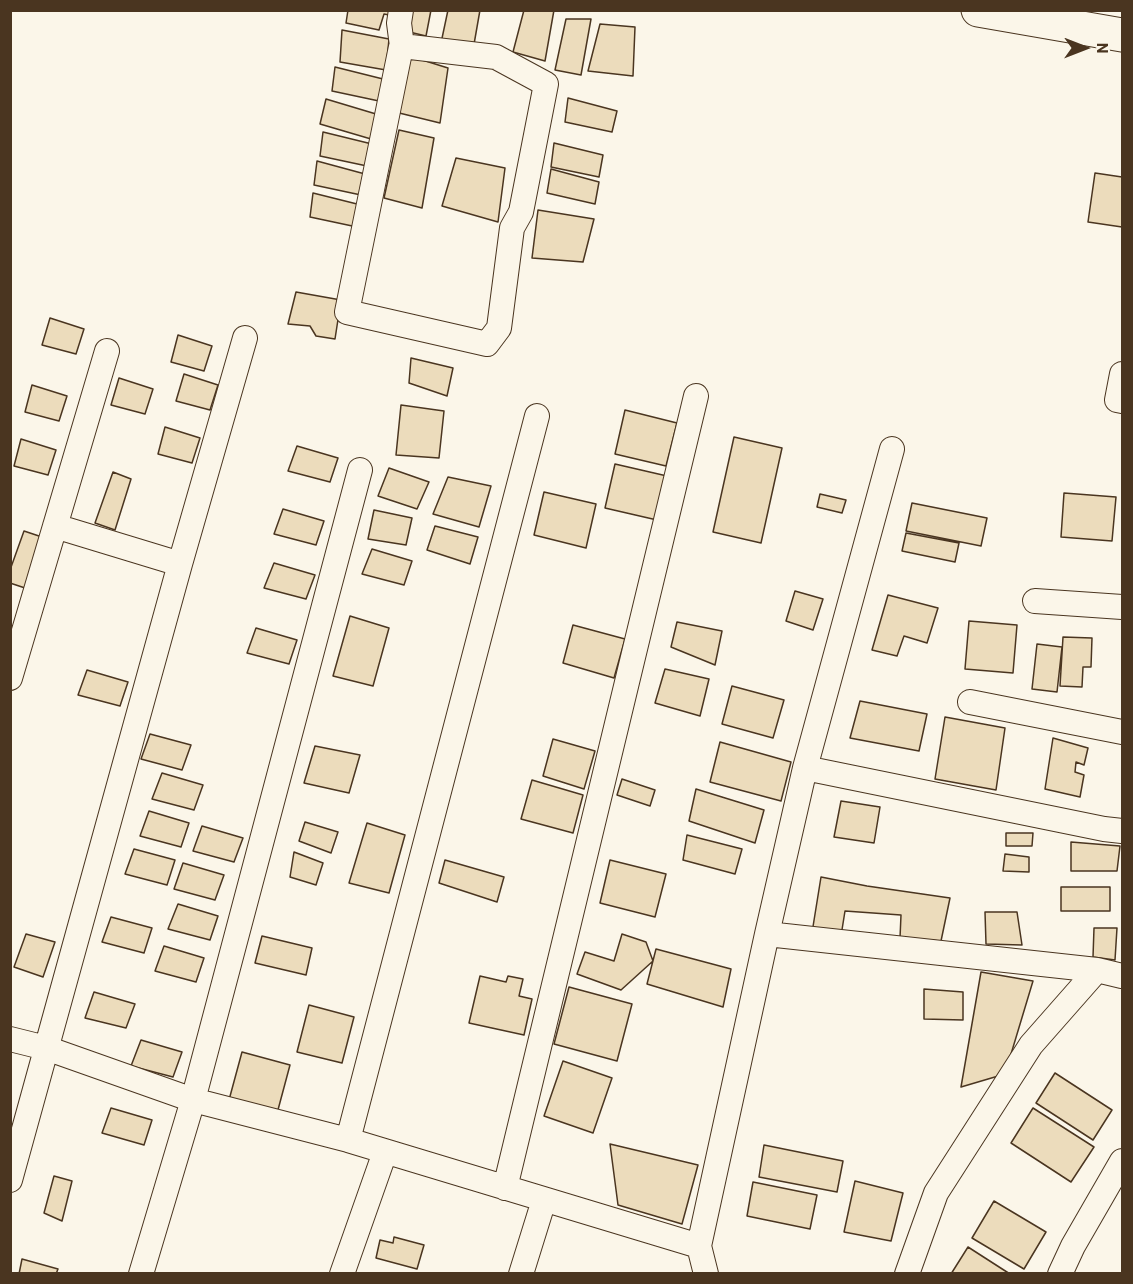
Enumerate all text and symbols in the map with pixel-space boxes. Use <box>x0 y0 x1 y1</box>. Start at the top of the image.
north arrow <box>1055 18 1115 78</box>
text: N <box>1094 43 1113 53</box>

